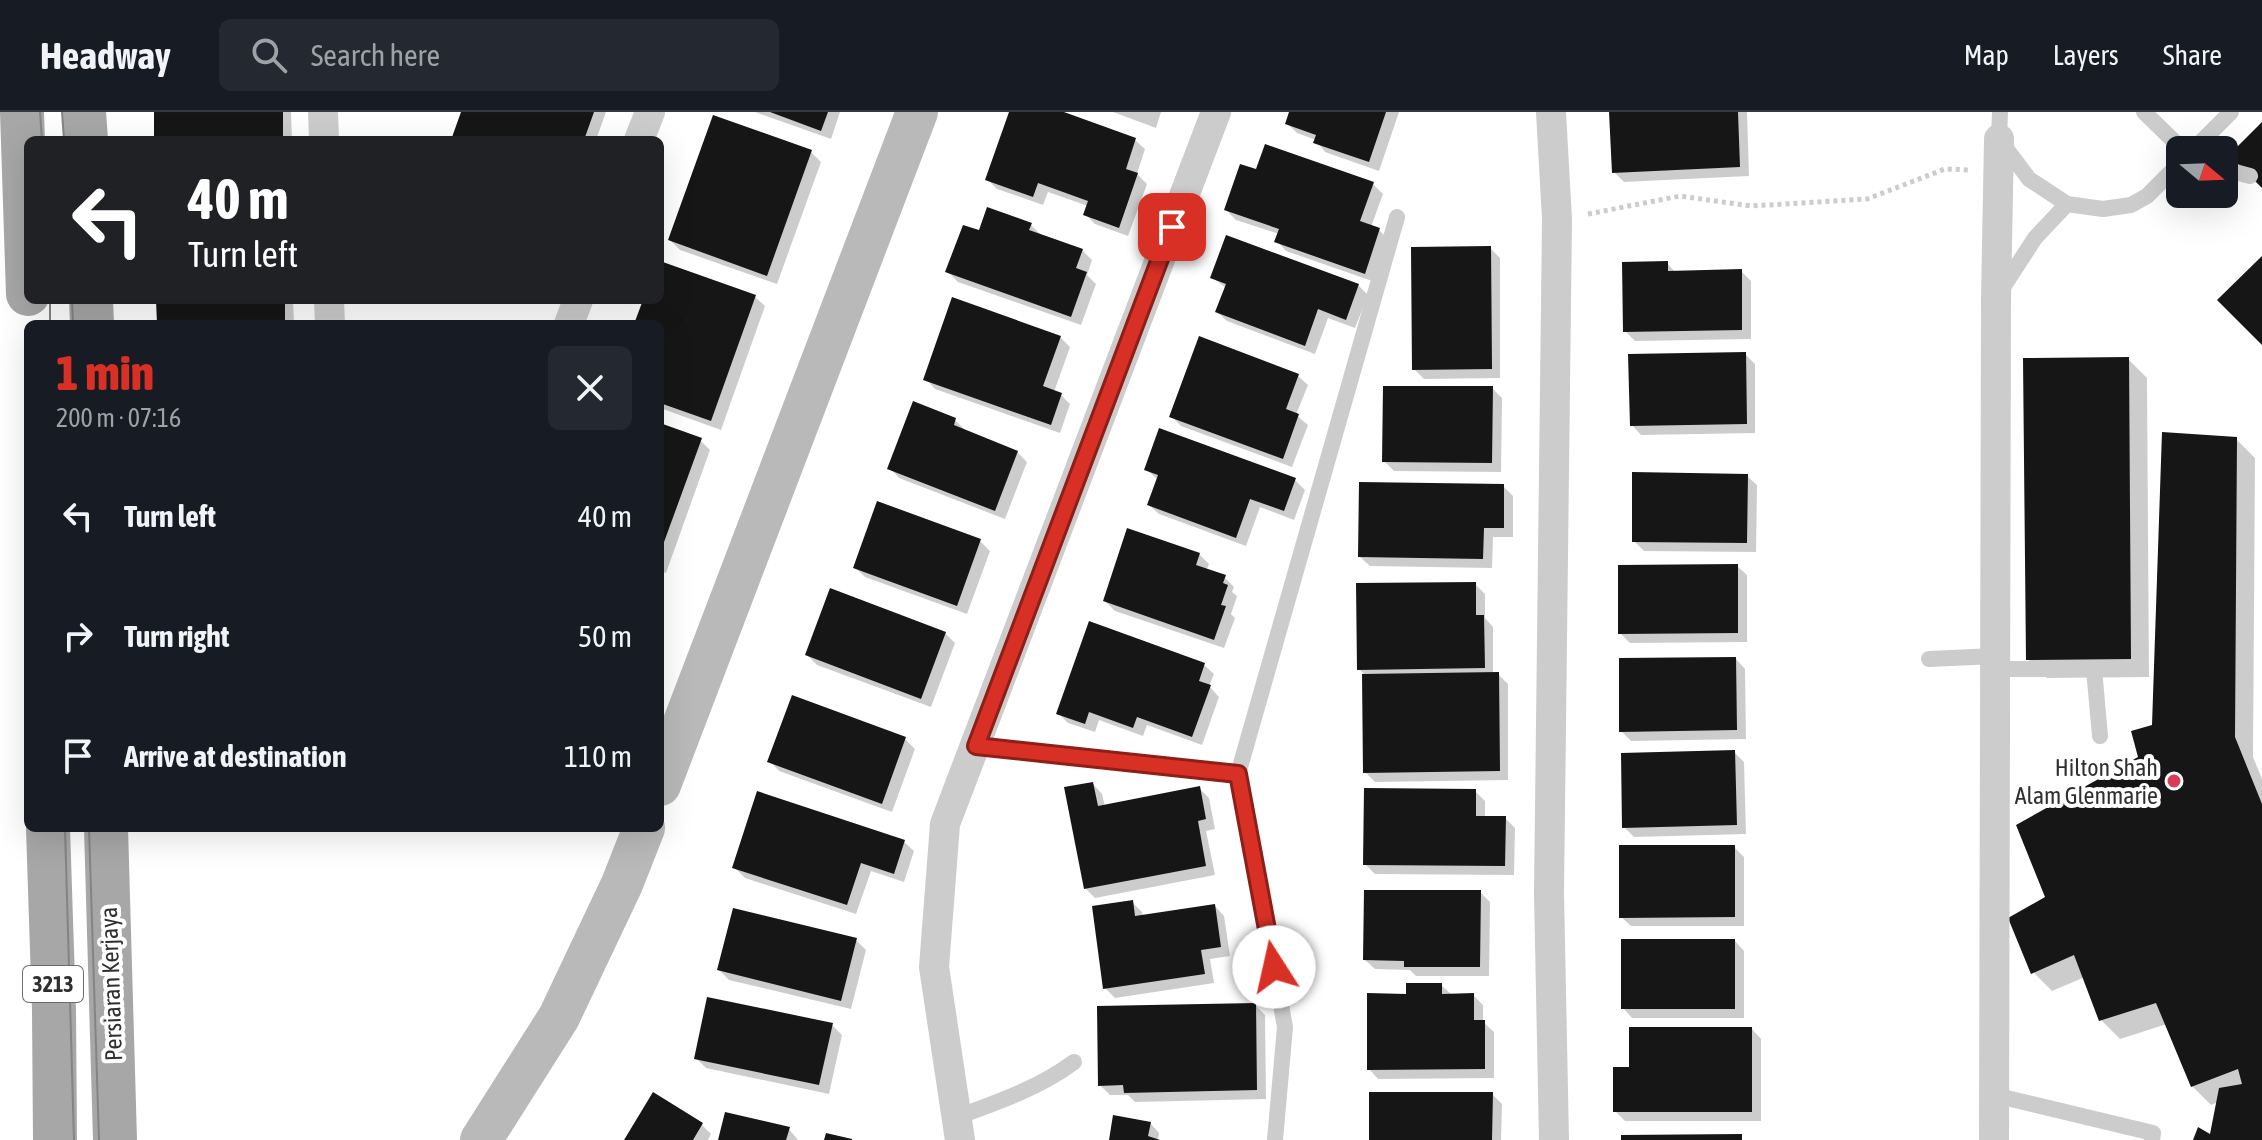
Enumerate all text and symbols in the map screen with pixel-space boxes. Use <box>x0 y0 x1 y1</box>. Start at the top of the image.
search box <box>219 19 779 91</box>
icon: search <box>247 33 291 77</box>
text: Headway <box>40 34 171 77</box>
text: Search here <box>311 38 440 72</box>
text: Map <box>1964 39 2009 71</box>
text: Layers <box>2053 39 2119 71</box>
text: Share <box>2163 39 2222 71</box>
north arrow <box>2166 136 2238 208</box>
map controls <box>2166 136 2238 208</box>
text: 40 m <box>188 167 289 231</box>
icon: left <box>56 168 160 272</box>
pin <box>1138 193 1206 261</box>
icon: arrive <box>1150 205 1194 249</box>
text: Turn left <box>188 233 298 275</box>
text: 1 min <box>56 345 154 400</box>
button: close <box>548 346 632 430</box>
text: 200 m · 07:16 <box>56 403 181 433</box>
icon: left <box>56 494 100 538</box>
text: Turn left <box>124 499 216 533</box>
text: 40 m <box>578 499 632 533</box>
icon: right <box>56 614 100 658</box>
text: Turn right <box>124 619 230 653</box>
text: 50 m <box>578 619 632 653</box>
icon: arrive <box>56 734 100 778</box>
text: Arrive at destination <box>124 739 346 773</box>
text: 110 m <box>564 739 632 773</box>
place label: Hilton Shah Alam Glenmarie <box>2015 754 2158 809</box>
marker: Hilton Shah Alam Glenmarie <box>2165 772 2183 790</box>
street label: Persiaran Kerjaya <box>95 907 127 1061</box>
position arrow <box>1232 925 1316 1009</box>
road number: 3213 <box>23 966 83 1002</box>

